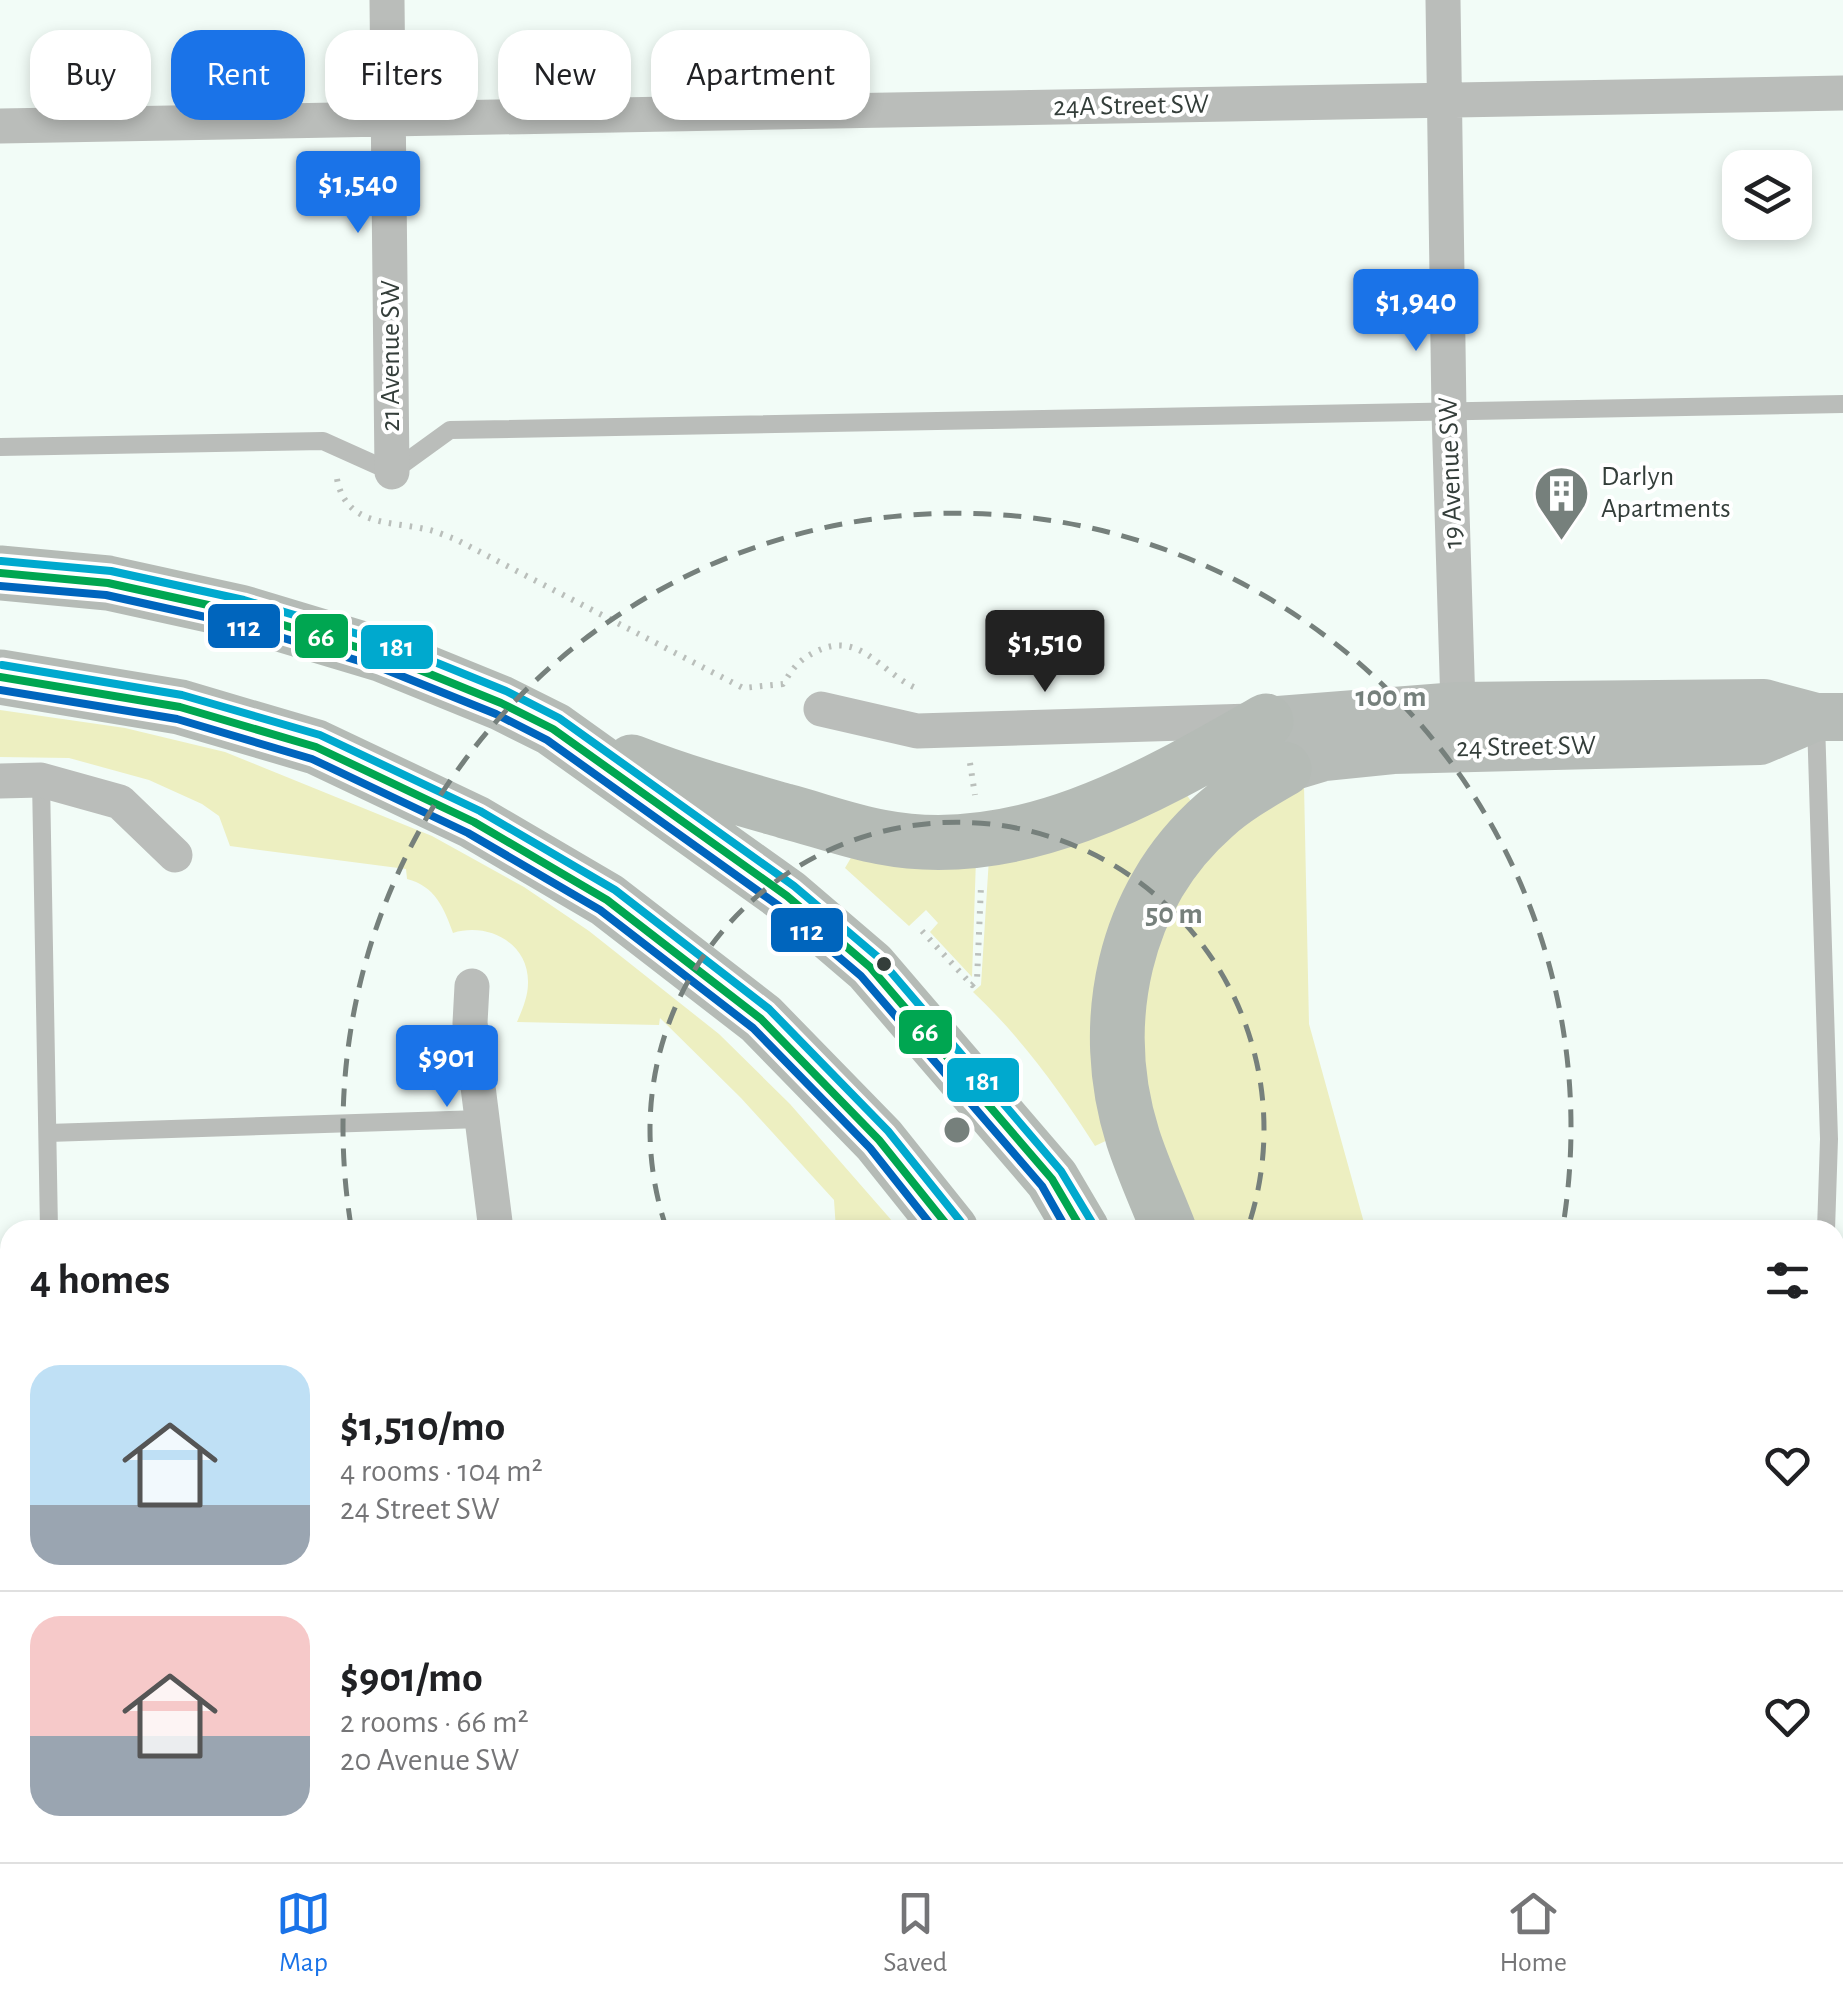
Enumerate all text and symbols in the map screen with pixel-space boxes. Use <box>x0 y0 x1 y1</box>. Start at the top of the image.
chip: Buy <box>30 30 151 120</box>
chip: Rent <box>171 30 305 120</box>
chip: Filters <box>325 30 478 120</box>
chip: New <box>498 30 631 120</box>
chip: Apartment <box>651 30 870 120</box>
street label: 24A Street SW <box>1053 91 1209 121</box>
map controls <box>1722 150 1812 240</box>
button: layers <box>1722 150 1812 240</box>
pin: $1,540 <box>277 151 439 236</box>
text: $1,540 <box>318 167 398 199</box>
pin: $1,940 <box>1335 269 1497 354</box>
street label: 21 Avenue SW <box>377 280 405 432</box>
text: $1,940 <box>1375 285 1457 317</box>
street label: 19 Avenue SW <box>1434 397 1468 549</box>
building icon: Darlyn Apartments <box>1532 463 1592 542</box>
place label: Darlyn Apartments <box>1601 463 1731 523</box>
line badge: 112 <box>206 602 282 650</box>
pin: $1,510 <box>964 610 1126 695</box>
line badge: 66 <box>293 612 350 660</box>
text: 112 <box>227 614 261 642</box>
line badge: 181 <box>359 623 435 671</box>
text: 66 <box>307 624 335 652</box>
text: $1,510 <box>1007 626 1083 658</box>
text: 181 <box>380 634 414 662</box>
text: 100 m <box>1356 682 1426 712</box>
street label: 24 Street SW <box>1456 732 1596 762</box>
text: 50 m <box>1145 899 1203 929</box>
line badge: 112 <box>769 906 845 954</box>
text: 112 <box>790 918 824 946</box>
unlabelled marker <box>874 954 894 974</box>
line badge: 66 <box>897 1008 954 1056</box>
text: 66 <box>911 1019 939 1047</box>
pin: $901 <box>388 1025 506 1110</box>
text: $901 <box>418 1041 476 1073</box>
line badge: 181 <box>945 1056 1021 1104</box>
text: 181 <box>966 1068 1000 1096</box>
centre of rings <box>939 1112 975 1148</box>
icon: filters <box>1760 1253 1815 1308</box>
text: 4 homes <box>30 1259 170 1301</box>
icon: home <box>110 1405 230 1525</box>
text: $1,510/mo <box>340 1406 505 1448</box>
icon: heart <box>1760 1438 1815 1493</box>
text: 4 rooms · 104 m² <box>340 1455 543 1487</box>
text: 24 Street SW <box>340 1493 500 1525</box>
icon: home <box>110 1656 230 1776</box>
text: $901/mo <box>340 1657 483 1699</box>
icon: heart <box>1760 1689 1815 1744</box>
text: 2 rooms · 66 m² <box>340 1706 529 1738</box>
text: 20 Avenue SW <box>340 1744 519 1776</box>
tab: Map <box>276 1886 331 1980</box>
tab: Saved <box>883 1886 947 1980</box>
tab: Home <box>1500 1886 1567 1980</box>

